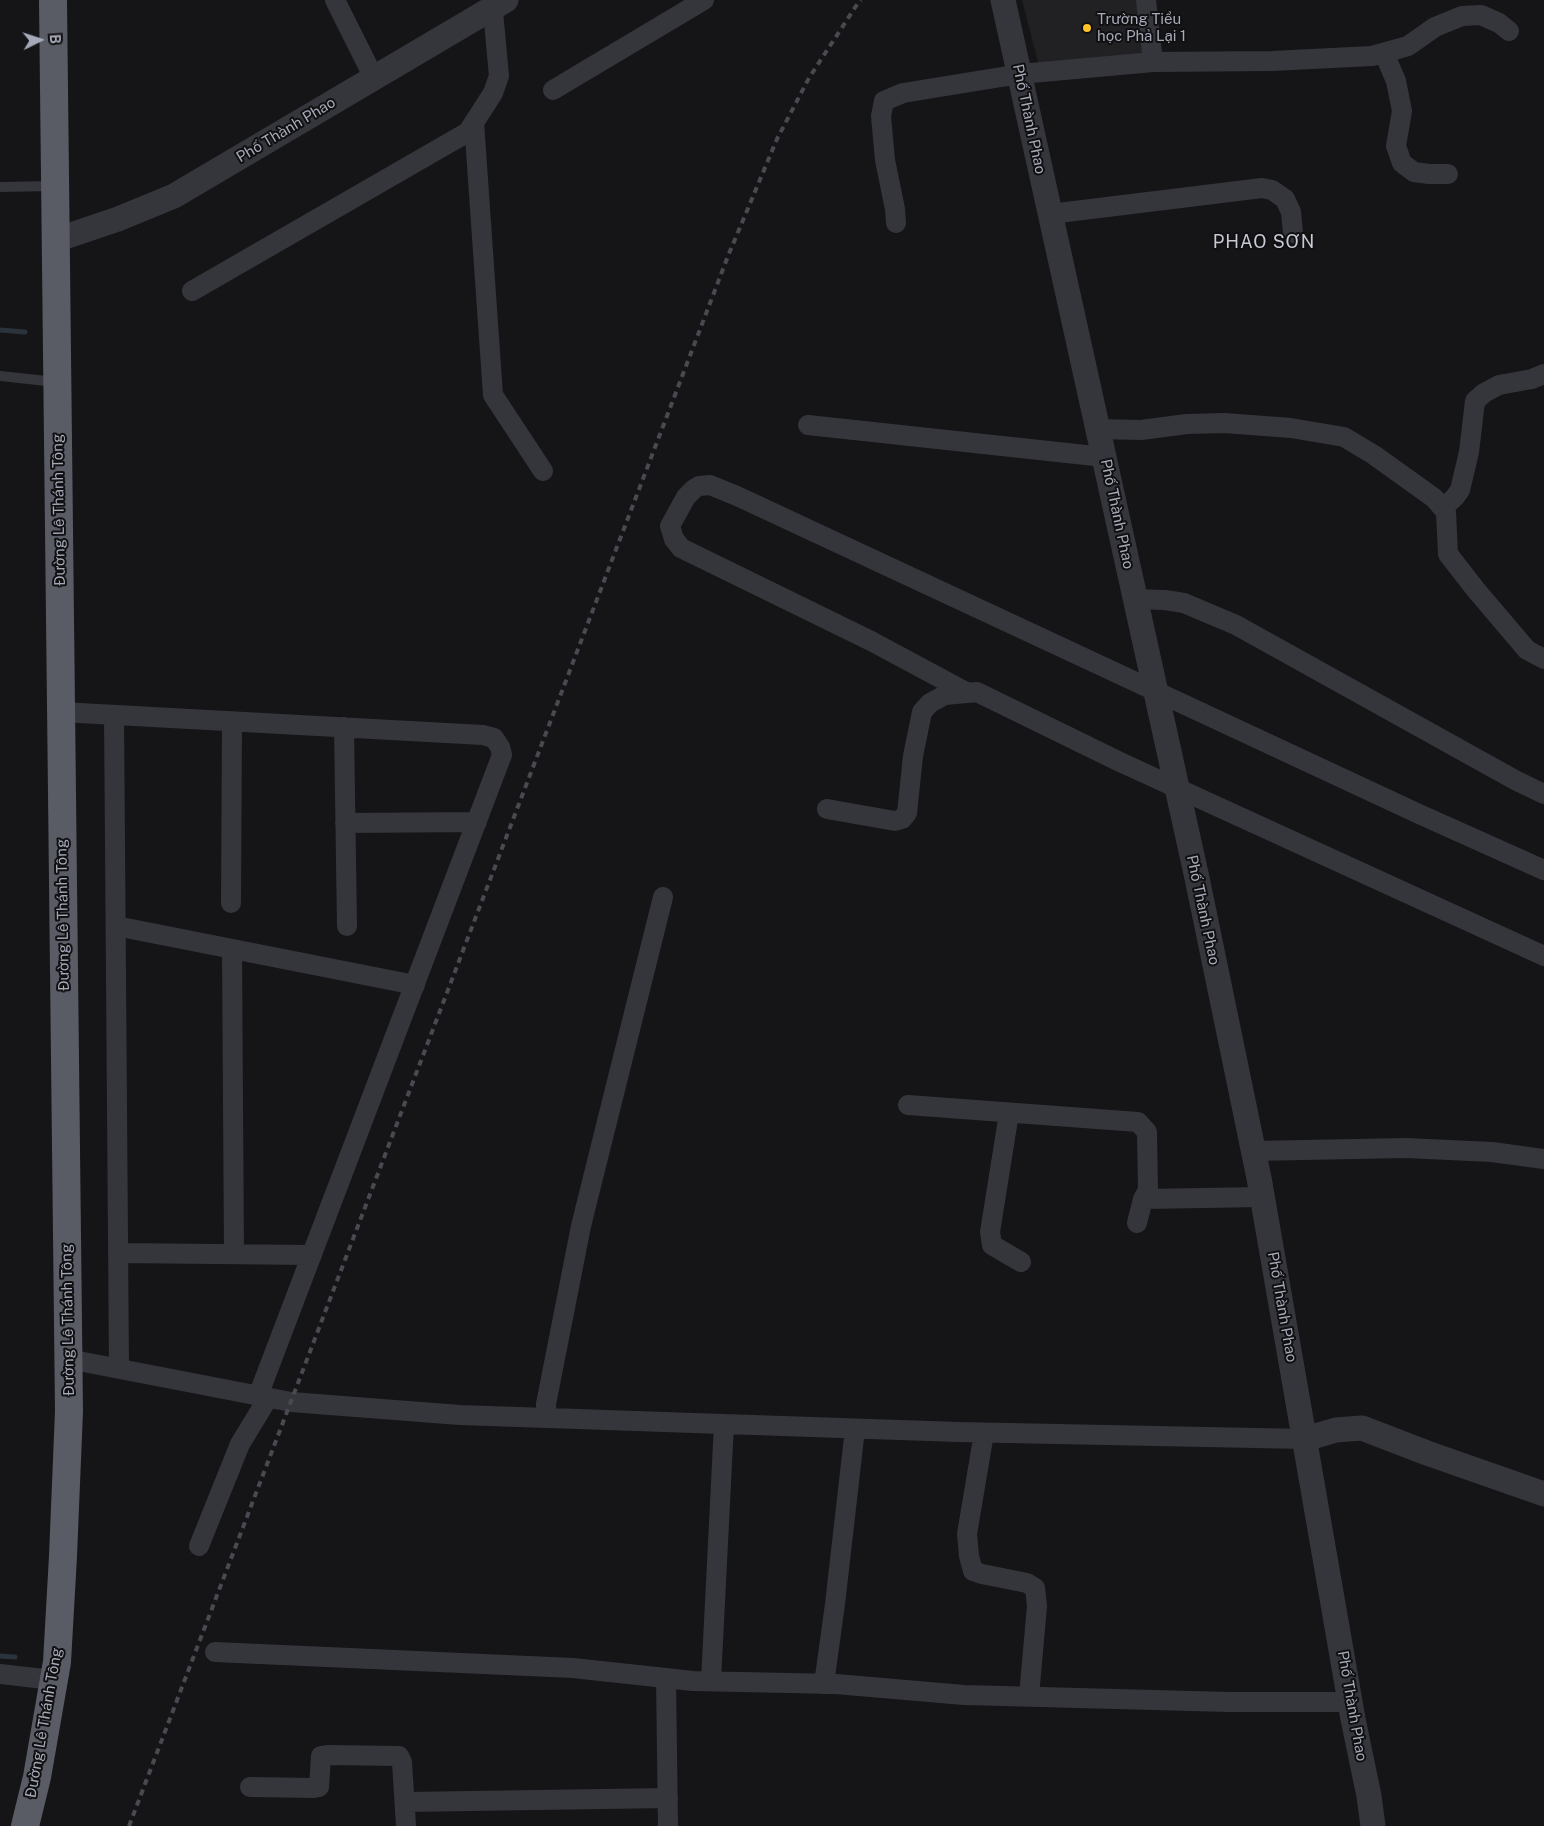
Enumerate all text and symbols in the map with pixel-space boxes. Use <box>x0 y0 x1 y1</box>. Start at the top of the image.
place label: Trường Tiểu học Phả Lại 1 <box>1097 10 1186 45</box>
north arrow <box>15 15 65 65</box>
marker: Trường Tiểu học Phả Lại 1 <box>1081 22 1093 34</box>
text: B <box>47 34 63 44</box>
street label: Phố Thành Phao <box>1009 62 1049 176</box>
street label: Phố Thành Phao <box>233 93 339 167</box>
district label: PHAO SƠN <box>1212 231 1316 253</box>
street label: Đường Lê Thánh Tông <box>49 434 69 586</box>
street label: Phố Thành Phao <box>1097 457 1137 571</box>
street label: Đường Lê Thánh Tông <box>53 839 73 991</box>
street label: Phố Thành Phao <box>1183 853 1223 967</box>
street label: Đường Lê Thánh Tông <box>58 1244 78 1396</box>
street label: Phố Thành Phao <box>1263 1250 1301 1364</box>
street label: Đường Lê Thánh Tông <box>22 1646 66 1800</box>
street label: Phố Thành Phao <box>1333 1649 1371 1763</box>

